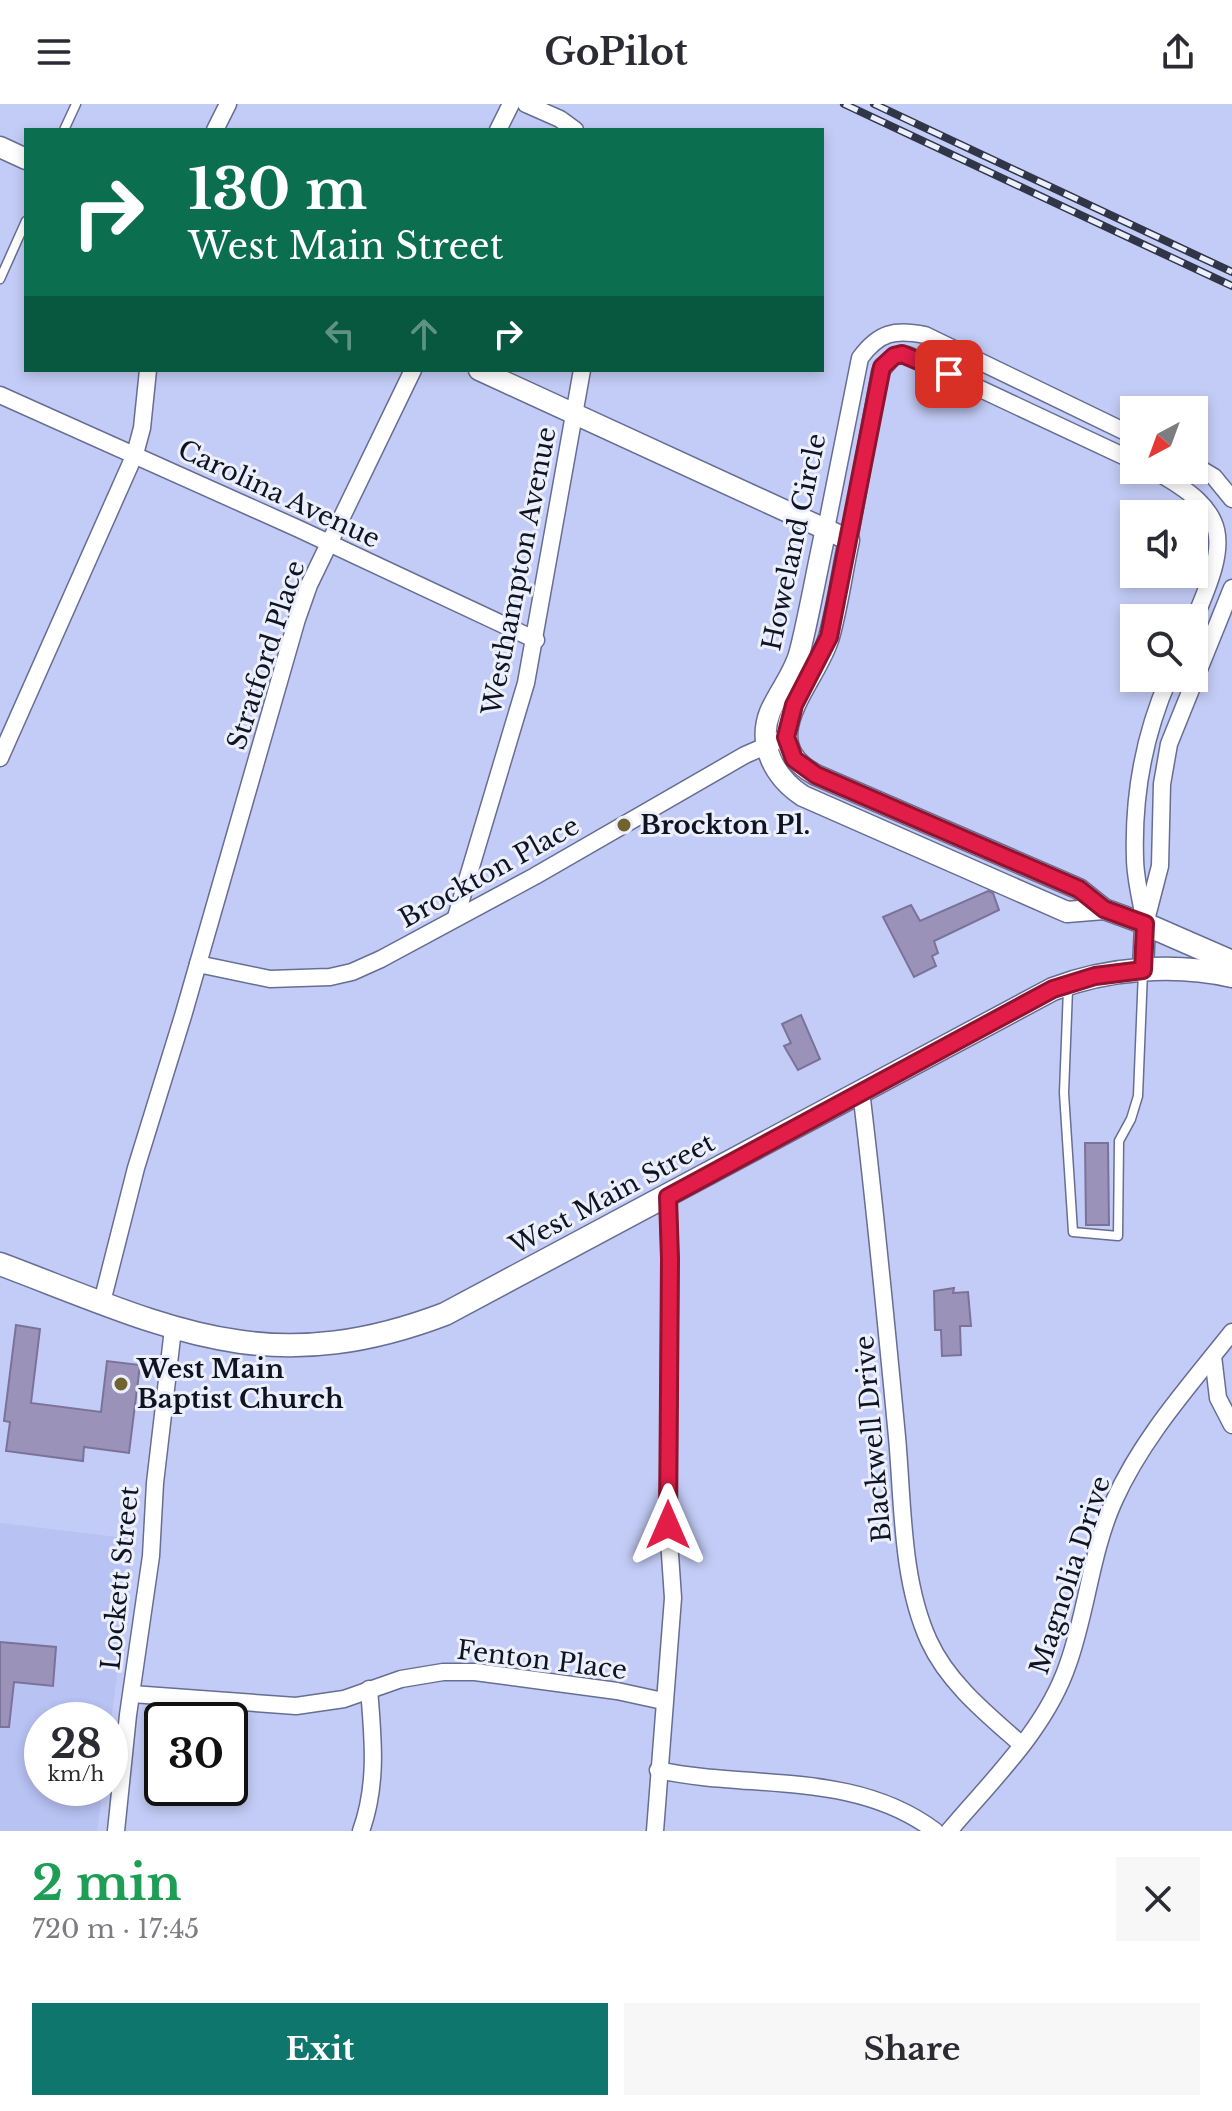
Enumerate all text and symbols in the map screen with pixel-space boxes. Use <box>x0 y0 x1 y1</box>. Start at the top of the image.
icon: menu <box>32 30 76 74</box>
text: GoPilot <box>544 30 688 75</box>
icon: share <box>1156 30 1200 74</box>
text: 130 m <box>188 155 367 224</box>
icon: right <box>56 160 160 264</box>
text: West Main Street <box>188 224 503 269</box>
icon: left <box>318 312 362 356</box>
icon: ahead <box>402 312 446 356</box>
icon: right <box>486 312 530 356</box>
pin <box>915 340 983 408</box>
icon: arrive <box>927 352 971 396</box>
north arrow <box>1120 396 1208 484</box>
map controls <box>1120 396 1208 692</box>
street label: Westhampton Avenue <box>475 424 563 719</box>
street label: Howeland Circle <box>755 430 833 654</box>
street label: Carolina Avenue <box>173 433 385 555</box>
button: sound <box>1120 500 1208 588</box>
street label: Stratford Place <box>220 556 312 754</box>
button: search <box>1120 604 1208 692</box>
street label: Brockton Place <box>393 809 585 935</box>
place label: Brockton Pl. <box>640 809 810 841</box>
marker: Brockton Pl. <box>615 816 633 834</box>
street label: West Main Street <box>503 1126 720 1262</box>
street label: Blackwell Drive <box>848 1334 898 1544</box>
place label: West Main Baptist Church <box>136 1353 344 1415</box>
marker: West Main Baptist Church <box>112 1375 130 1393</box>
street label: Magnolia Drive <box>1023 1472 1117 1678</box>
position arrow <box>626 1483 710 1567</box>
street label: Lockett Street <box>94 1484 146 1672</box>
street label: Fenton Place <box>455 1634 629 1686</box>
speed limit sign: 30 <box>144 1702 248 1806</box>
text: 28 <box>50 1719 102 1769</box>
text: km/h <box>48 1762 104 1786</box>
text: 2 min <box>32 1853 181 1913</box>
button: close <box>1116 1857 1200 1941</box>
text: 720 m · 17:45 <box>32 1913 199 1945</box>
button: Exit <box>32 2003 608 2095</box>
button: Share <box>624 2003 1200 2095</box>

